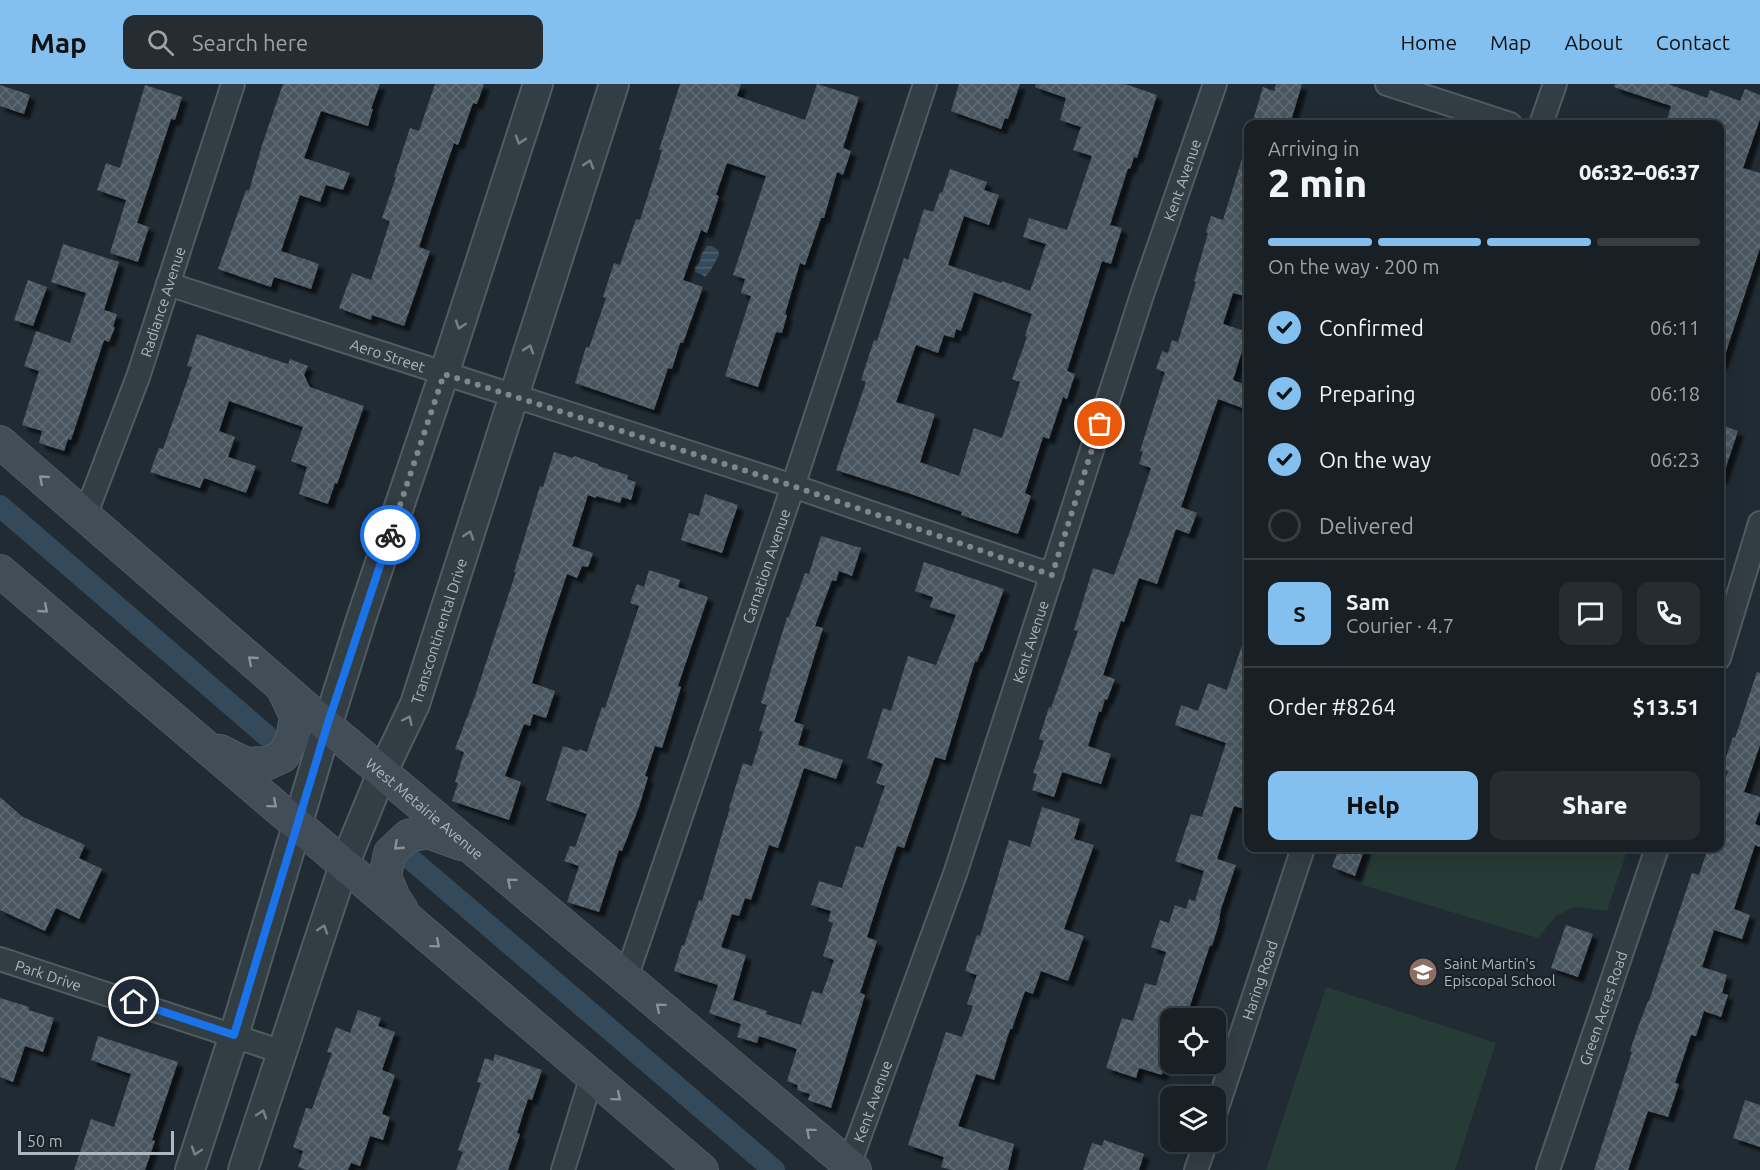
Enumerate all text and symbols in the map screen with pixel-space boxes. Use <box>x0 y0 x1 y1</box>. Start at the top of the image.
search box <box>123 15 543 69</box>
icon: search <box>144 26 177 59</box>
text: Map <box>30 27 87 58</box>
text: Search here <box>192 30 308 55</box>
text: Home <box>1400 30 1457 54</box>
text: Map <box>1490 30 1531 54</box>
text: About <box>1564 30 1623 54</box>
text: Contact <box>1656 30 1730 54</box>
one-way arrow <box>515 134 528 145</box>
street label: Kent Avenue <box>1160 137 1204 223</box>
text: Arriving in <box>1268 137 1359 160</box>
one-way arrow <box>581 159 594 170</box>
text: 06:32–06:37 <box>1579 159 1700 184</box>
text: 2 min <box>1268 161 1367 204</box>
street label: Radiance Avenue <box>137 244 188 359</box>
text: On the way · 200 m <box>1268 255 1440 278</box>
icon: check <box>1268 311 1301 344</box>
text: Confirmed <box>1319 315 1424 340</box>
text: 06:11 <box>1650 316 1700 339</box>
one-way arrow <box>455 319 467 330</box>
street label: Aero Street <box>348 335 428 375</box>
one-way arrow <box>521 344 534 355</box>
icon: check <box>1268 377 1301 410</box>
text: Preparing <box>1319 381 1416 406</box>
text: 06:18 <box>1650 382 1700 405</box>
pin <box>1074 398 1125 449</box>
icon: bag <box>1083 407 1116 440</box>
icon: check <box>1268 443 1301 476</box>
text: On the way <box>1319 447 1431 472</box>
text: 06:23 <box>1650 448 1700 471</box>
one-way arrow <box>39 475 49 486</box>
courier <box>360 505 420 565</box>
street label: Carnation Avenue <box>739 507 793 626</box>
text: Delivered <box>1319 513 1414 538</box>
icon: bike <box>374 519 407 552</box>
one-way arrow <box>462 530 474 541</box>
street label: Transcontinental Drive <box>407 556 470 706</box>
button: chat <box>1559 582 1622 645</box>
button: phone <box>1637 582 1700 645</box>
text: Sam <box>1346 589 1390 614</box>
street label: Kent Avenue <box>1009 598 1051 685</box>
text: S <box>1293 601 1306 626</box>
one-way arrow <box>37 602 48 613</box>
text: Courier · 4.7 <box>1346 614 1454 637</box>
one-way arrow <box>248 656 259 667</box>
text: Order #8264 <box>1268 694 1396 719</box>
text: $13.51 <box>1633 694 1700 719</box>
one-way arrow <box>400 715 412 726</box>
street label: West Metairie Avenue <box>363 754 487 862</box>
button: Help <box>1268 771 1478 840</box>
button: Share <box>1490 771 1700 840</box>
one-way arrow <box>266 797 277 808</box>
one-way arrow <box>394 839 404 850</box>
one-way arrow <box>507 878 518 889</box>
one-way arrow <box>315 924 328 935</box>
one-way arrow <box>429 936 440 947</box>
street label: Haring Road <box>1238 938 1280 1022</box>
street label: Green Acres Road <box>1576 949 1630 1067</box>
place label: Saint Martin's Episcopal School <box>1444 955 1556 989</box>
street label: Park Drive <box>13 956 84 994</box>
school or university icon: Saint Martin's Episcopal School <box>1407 956 1439 988</box>
pin <box>108 976 159 1027</box>
icon: home <box>117 985 150 1018</box>
one-way arrow <box>656 1004 667 1015</box>
map controls <box>1160 1008 1226 1152</box>
button: locate <box>1160 1008 1226 1074</box>
street label: Kent Avenue <box>850 1058 895 1144</box>
button: layers <box>1160 1086 1226 1152</box>
one-way arrow <box>610 1090 621 1101</box>
one-way arrow <box>254 1109 267 1120</box>
scale bar <box>18 1128 174 1156</box>
one-way arrow <box>806 1129 817 1140</box>
text: 50 m <box>27 1132 63 1150</box>
one-way arrow <box>191 1145 203 1156</box>

